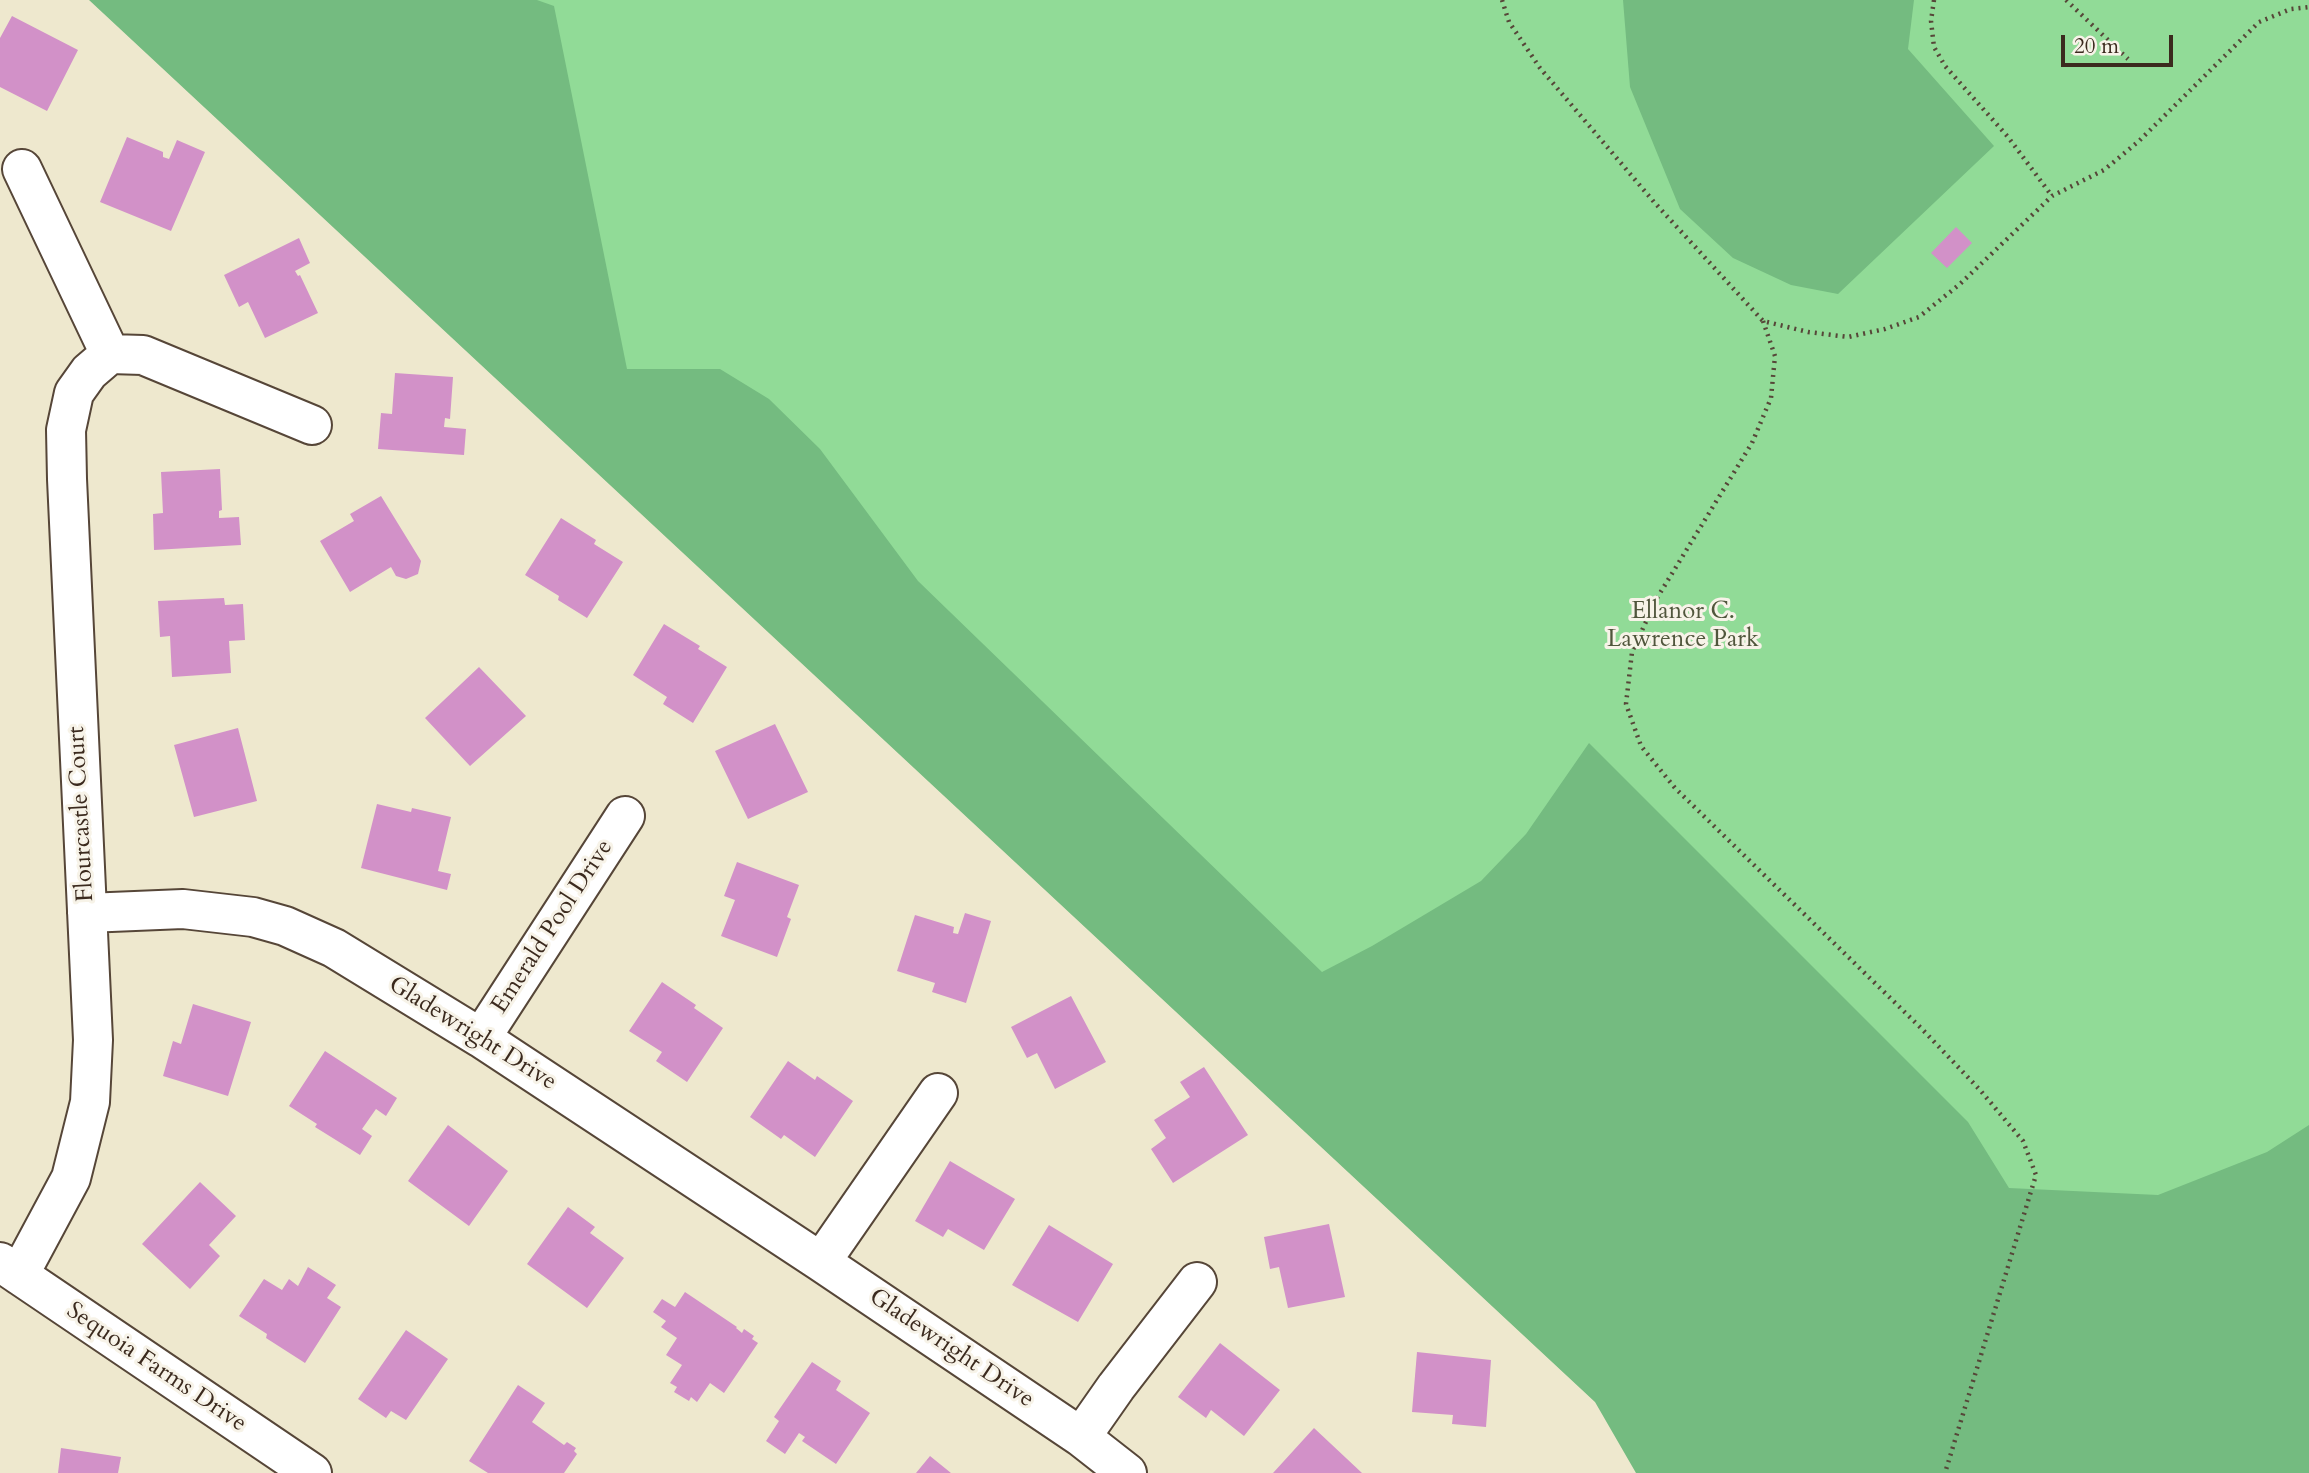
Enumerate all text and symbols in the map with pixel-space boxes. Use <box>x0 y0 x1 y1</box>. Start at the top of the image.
scale bar <box>2064 21 2176 65</box>
text: 20 m <box>2074 32 2119 61</box>
park label: Ellanor C. Lawrence Park <box>1607 598 1759 654</box>
street label: Flourcastle Court <box>63 725 101 903</box>
street label: Emerald Pool Drive <box>486 835 620 1019</box>
street label: Gladewright Drive <box>383 971 561 1097</box>
street label: Gladewright Drive <box>863 1283 1039 1415</box>
street label: Sequoia Farms Drive <box>60 1297 252 1439</box>

